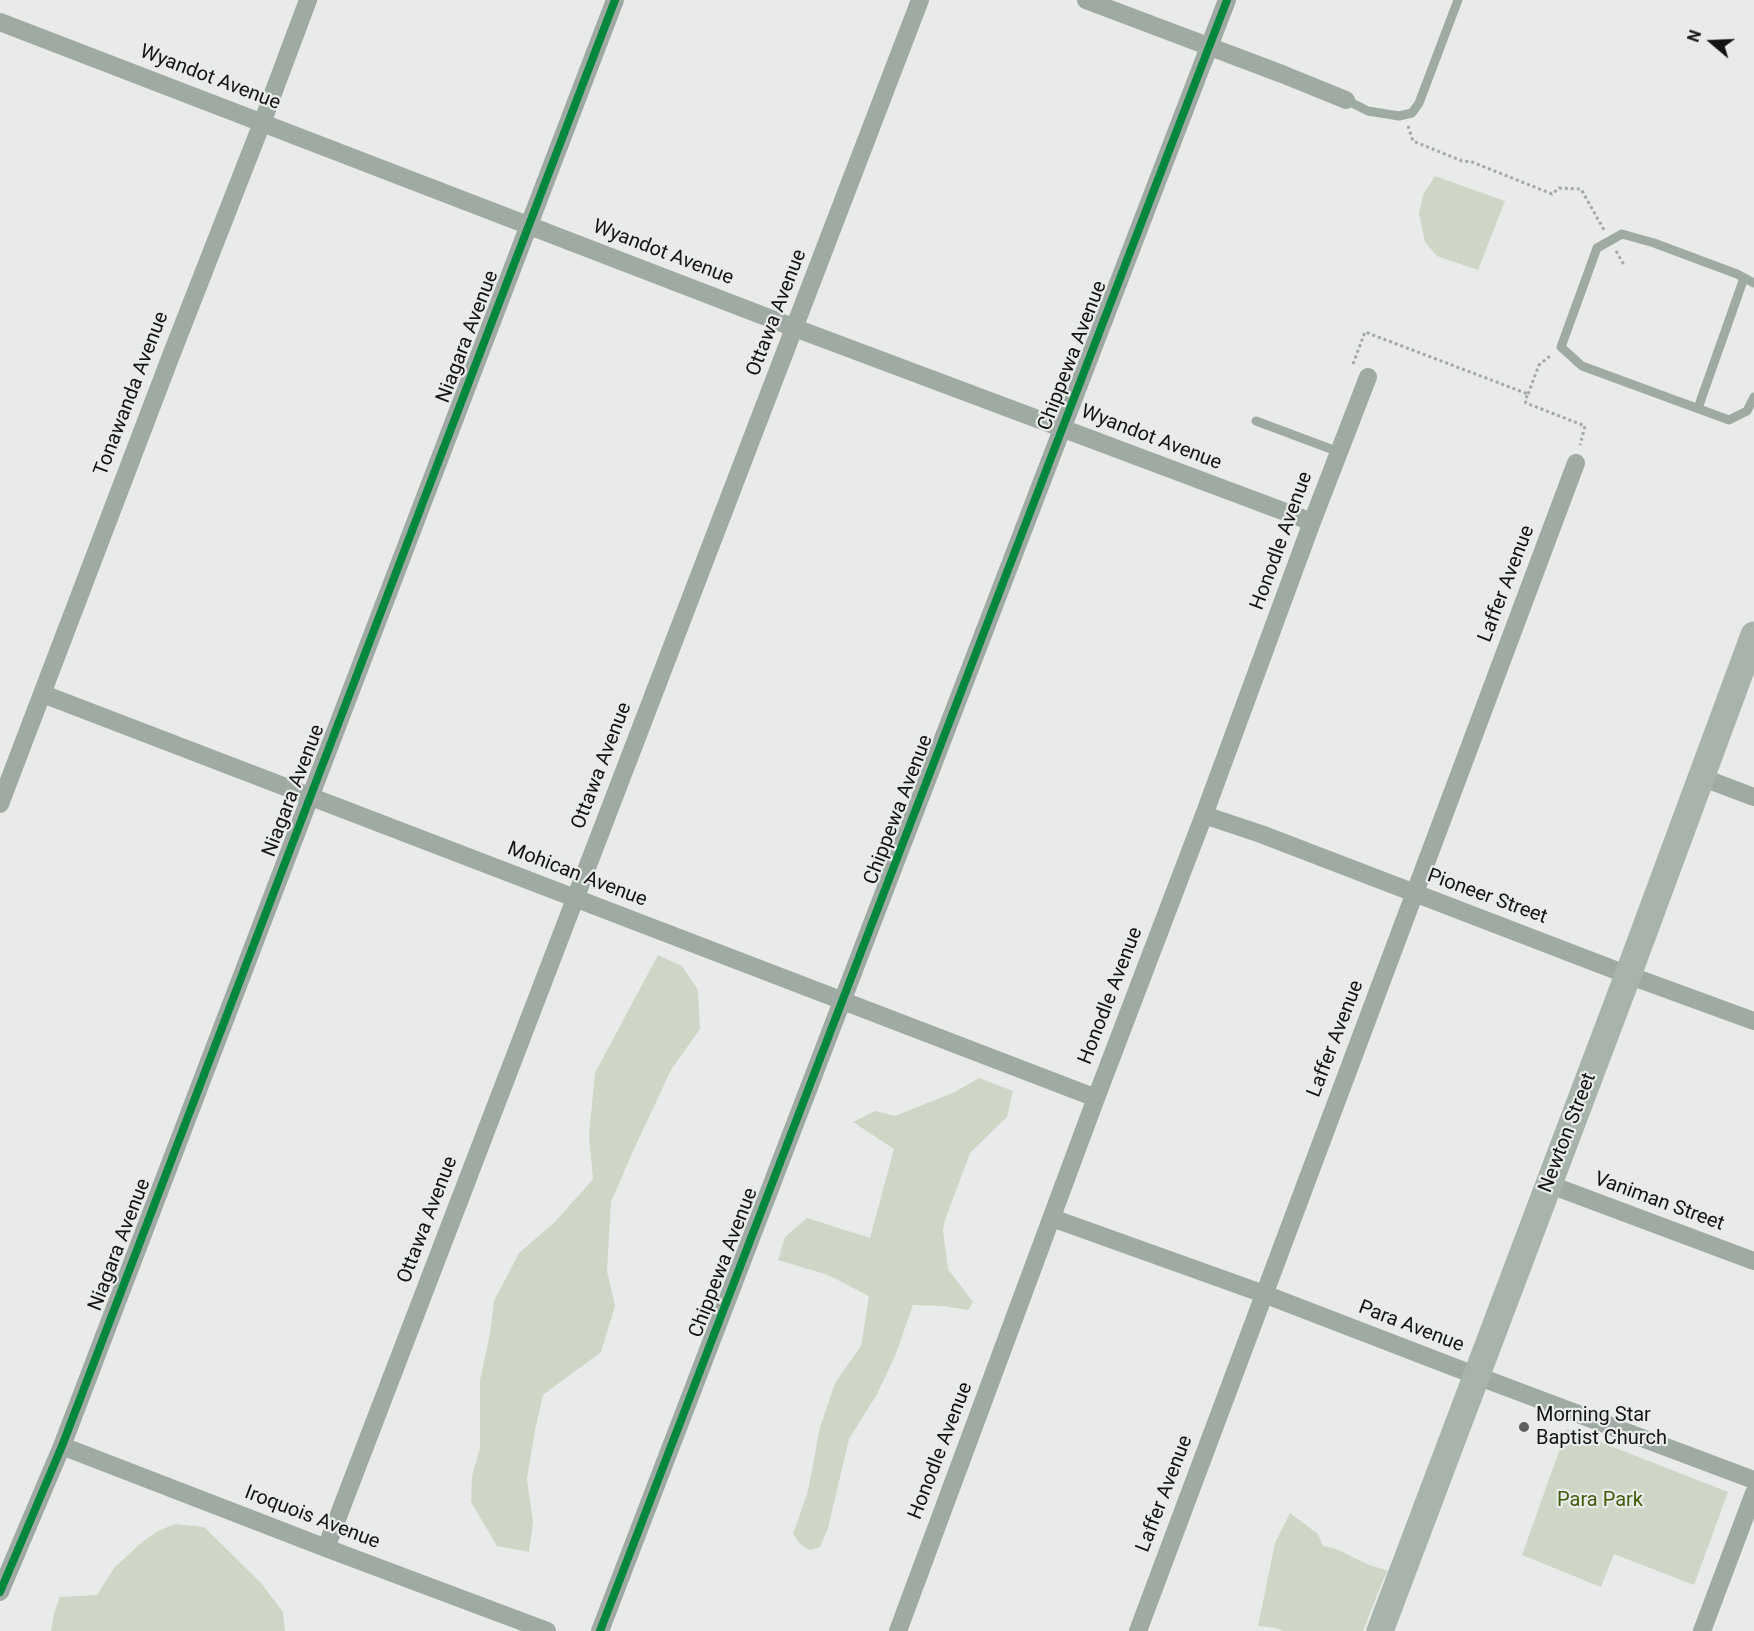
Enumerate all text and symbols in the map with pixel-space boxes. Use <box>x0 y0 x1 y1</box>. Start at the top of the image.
north arrow <box>1682 12 1742 72</box>
text: N <box>1684 28 1705 44</box>
street label: Wyandot Avenue <box>136 40 284 116</box>
street label: Wyandot Avenue <box>589 215 737 291</box>
street label: Ottawa Avenue <box>742 246 812 380</box>
street label: Niagara Avenue <box>432 267 504 407</box>
street label: Chippewa Avenue <box>1033 278 1113 434</box>
street label: Tonawanda Avenue <box>90 309 174 479</box>
street label: Wyandot Avenue <box>1077 400 1225 476</box>
street label: Honodle Avenue <box>1246 469 1318 613</box>
street label: Laffer Avenue <box>1474 522 1540 646</box>
street label: Ottawa Avenue <box>567 699 637 833</box>
street label: Niagara Avenue <box>258 721 330 861</box>
street label: Chippewa Avenue <box>859 732 939 888</box>
street label: Mohican Avenue <box>504 837 650 913</box>
street label: Pioneer Street <box>1424 864 1550 930</box>
street label: Honodle Avenue <box>1074 924 1148 1068</box>
street label: Laffer Avenue <box>1303 977 1369 1101</box>
street label: Newton Street <box>1534 1070 1602 1196</box>
street label: Ottawa Avenue <box>393 1153 463 1287</box>
street label: Vaniman Street <box>1591 1167 1727 1237</box>
street label: Niagara Avenue <box>84 1175 156 1315</box>
street label: Chippewa Avenue <box>684 1185 764 1341</box>
street label: Para Avenue <box>1355 1296 1467 1358</box>
street label: Honodle Avenue <box>904 1379 978 1523</box>
place label: Morning Star Baptist Church <box>1536 1404 1667 1451</box>
marker: Morning Star Baptist Church <box>1517 1420 1531 1434</box>
street label: Laffer Avenue <box>1132 1432 1198 1556</box>
street label: Iroquois Avenue <box>241 1481 383 1555</box>
park label: Para Park <box>1557 1489 1643 1513</box>

